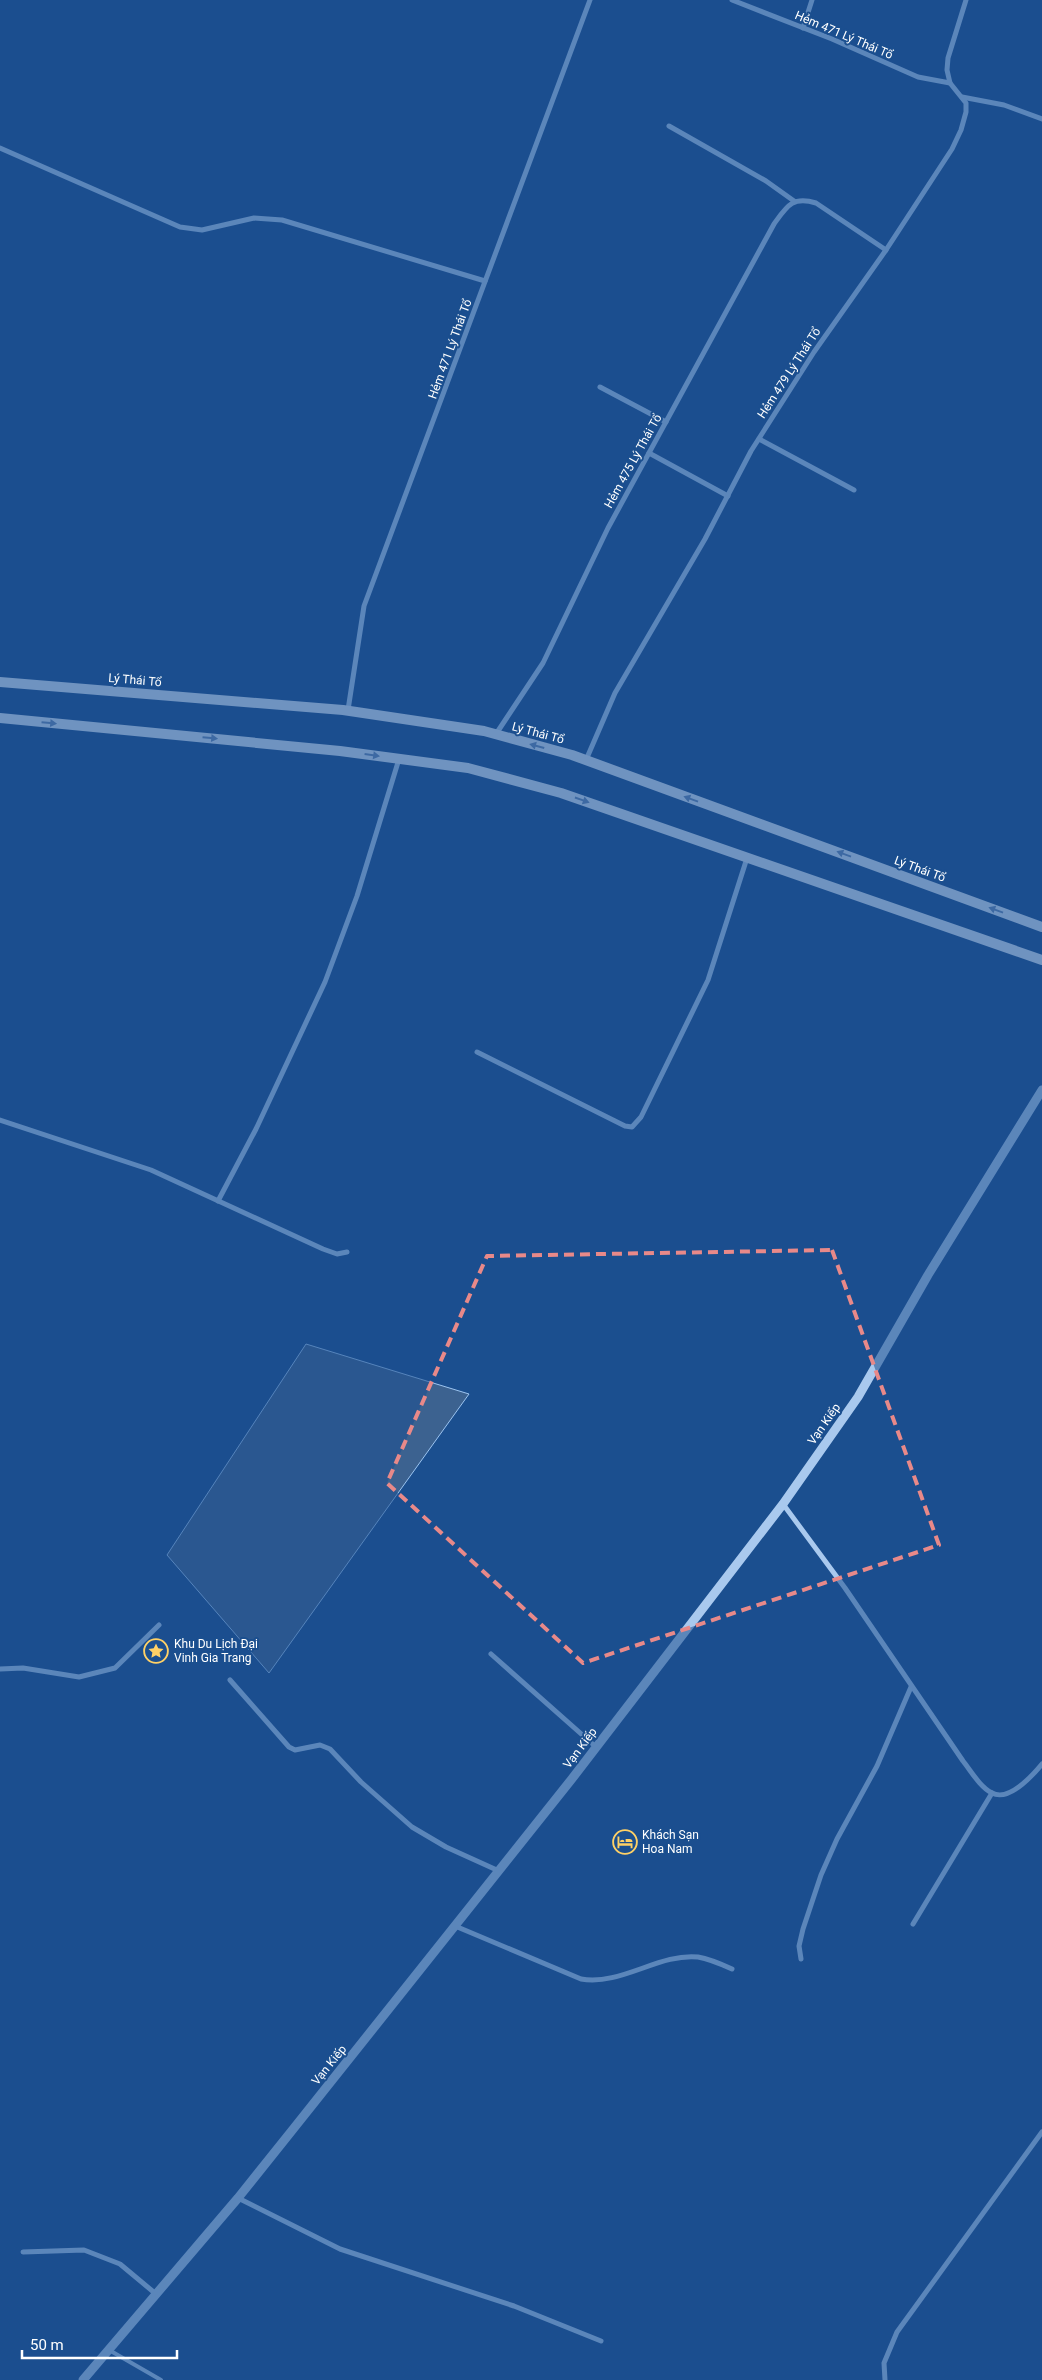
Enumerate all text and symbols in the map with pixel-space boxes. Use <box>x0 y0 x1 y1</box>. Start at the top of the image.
street label: Hẻm 471 Lý Thái Tổ <box>793 8 895 62</box>
street label: Hẻm 471 Lý Thái Tổ <box>425 297 475 401</box>
street label: Hẻm 479 Lý Thái Tổ <box>755 325 824 421</box>
street label: Hẻm 475 Lý Thái Tổ <box>601 412 665 510</box>
street label: Lý Thái Tổ <box>108 671 162 689</box>
one-way arrow <box>41 719 57 727</box>
street label: Lý Thái Tổ <box>510 719 566 747</box>
one-way arrow <box>203 734 219 742</box>
one-way arrow <box>530 741 545 749</box>
one-way arrow <box>364 751 380 759</box>
one-way arrow <box>683 795 698 803</box>
one-way arrow <box>574 797 589 804</box>
one-way arrow <box>836 850 851 857</box>
street label: Lý Thái Tổ <box>892 853 948 885</box>
one-way arrow <box>988 906 1003 914</box>
street label: Vạn Kiếp <box>805 1401 843 1447</box>
place label: Khu Du Lịch Đại Vinh Gia Trang <box>174 1637 258 1665</box>
place icon: Khu Du Lịch Đại Vinh Gia Trang <box>143 1638 169 1664</box>
street label: Vạn Kiếp <box>560 1725 600 1771</box>
place label: Khách Sạn Hoa Nam <box>642 1828 699 1856</box>
hotel icon: Khách Sạn Hoa Nam <box>612 1829 638 1855</box>
street label: Vạn Kiếp <box>309 2042 349 2088</box>
scale bar <box>22 2328 178 2360</box>
text: 50 m <box>30 2336 64 2354</box>

